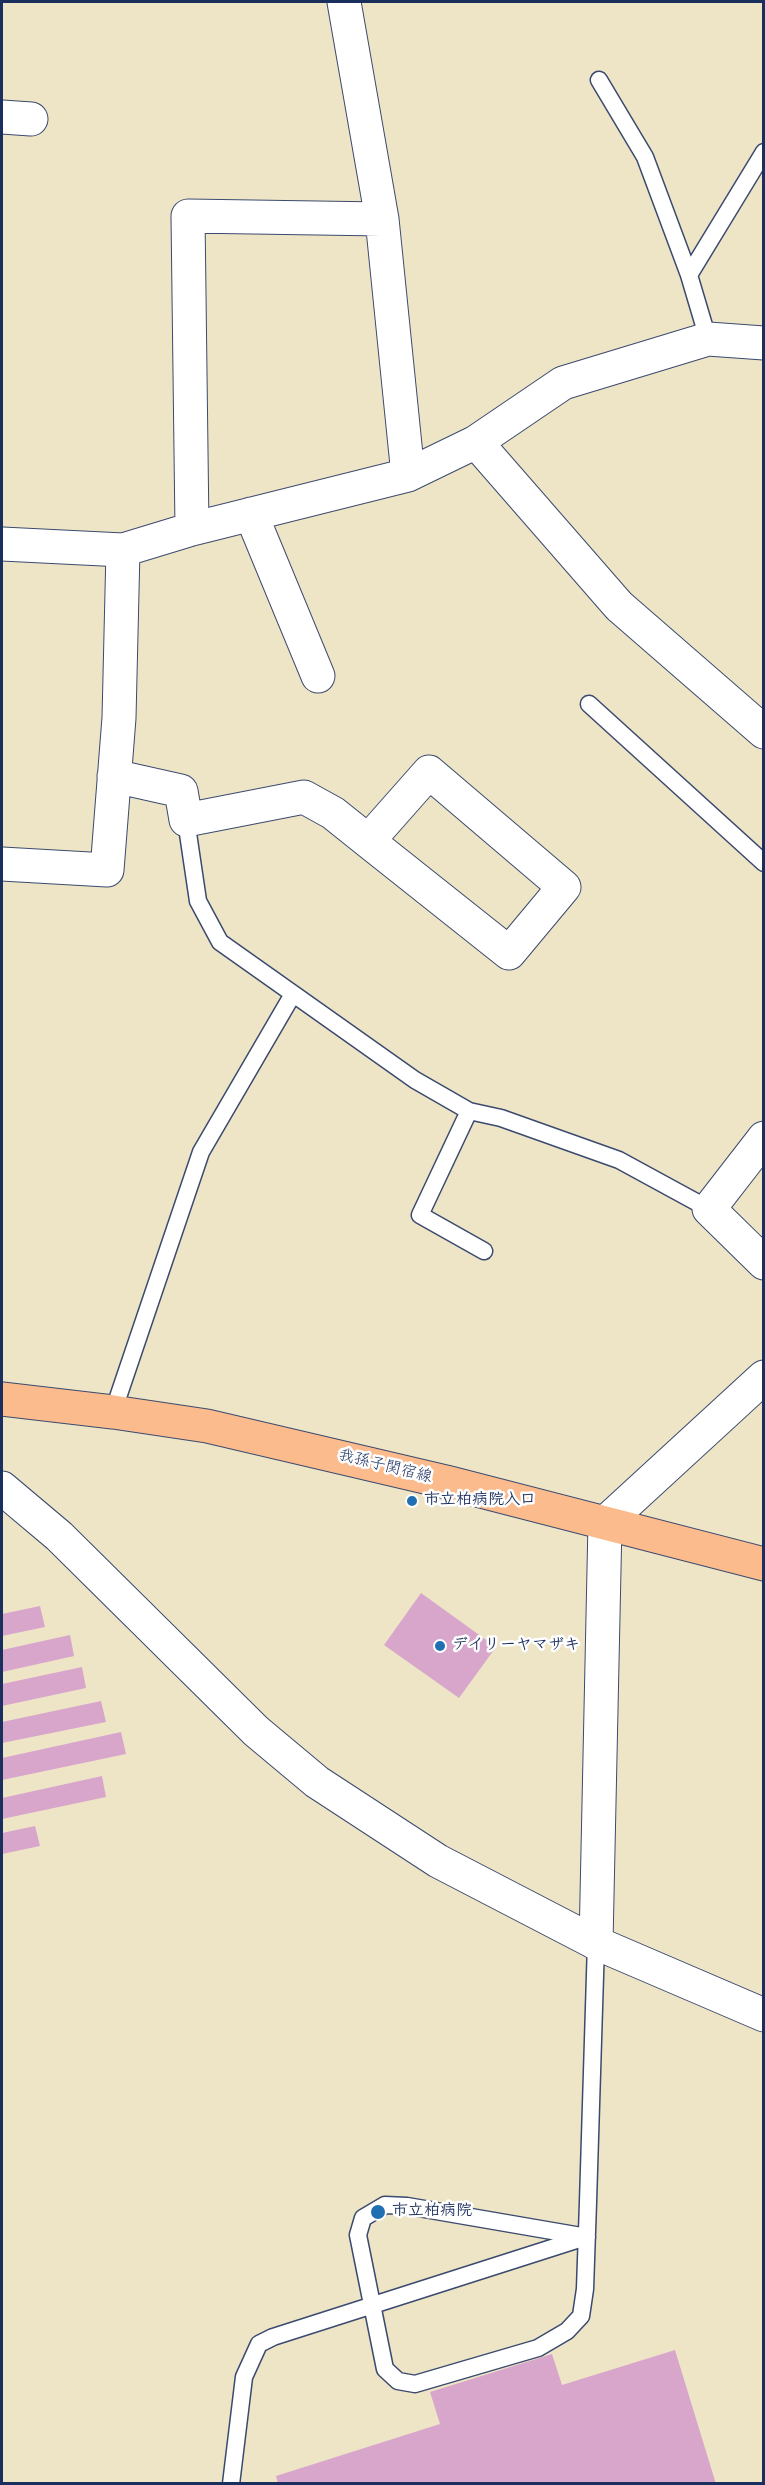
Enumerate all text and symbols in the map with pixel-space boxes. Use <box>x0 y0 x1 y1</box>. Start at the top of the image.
street label: 我孫子関宿線 <box>336 1446 434 1488</box>
place label: 市立柏病院入口 <box>424 1491 536 1511</box>
marker: 市立柏病院入口 <box>405 1494 419 1508</box>
place label: デイリーヤマザキ <box>452 1636 580 1656</box>
marker: デイリーヤマザキ <box>433 1639 447 1653</box>
place label: 市立柏病院 <box>392 2202 472 2222</box>
marker: 市立柏病院 <box>369 2203 387 2221</box>

